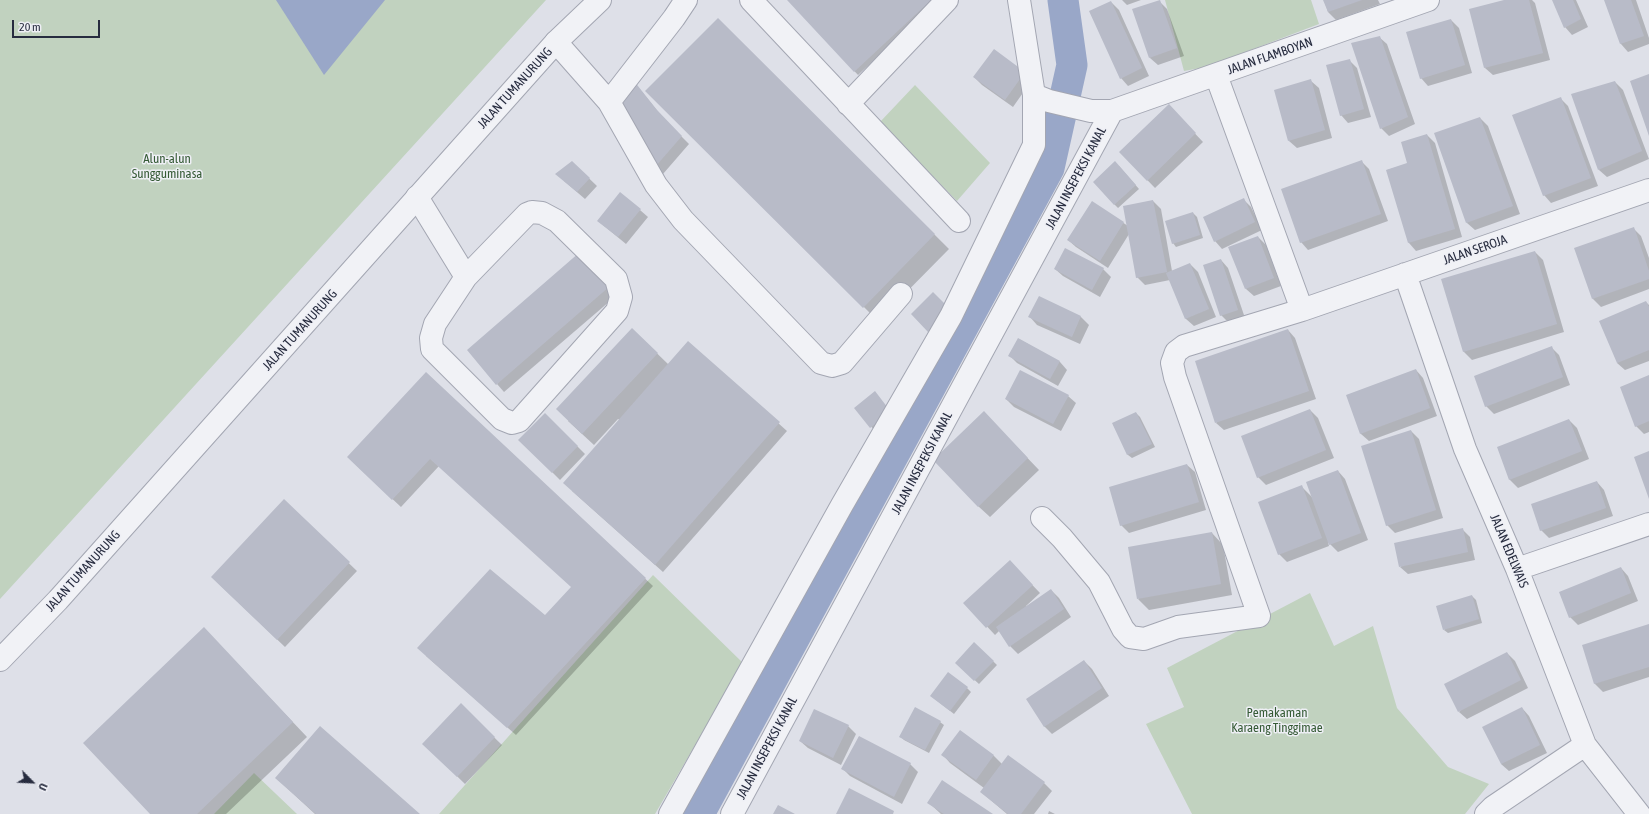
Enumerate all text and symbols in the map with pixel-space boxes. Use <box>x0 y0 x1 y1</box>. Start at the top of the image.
scale bar <box>14 12 102 38</box>
text: 20 m <box>19 20 41 34</box>
street label: JALAN FLAMBOYAN <box>1225 34 1315 78</box>
street label: JALAN TUMANURUNG <box>474 44 556 132</box>
street label: JALAN INSEPEKSI KANAL <box>1042 124 1110 232</box>
park label: Alun-alun Sungguminasa <box>132 151 202 182</box>
street label: JALAN SEROJA <box>1441 232 1509 268</box>
street label: JALAN TUMANURUNG <box>259 286 341 374</box>
street label: JALAN INSEPEKSI KANAL <box>888 409 956 517</box>
street label: JALAN EDELWAIS <box>1487 512 1531 590</box>
street label: JALAN TUMANURUNG <box>42 527 124 615</box>
street label: JALAN INSEPEKSI KANAL <box>733 694 801 802</box>
park label: Pemakaman Karaeng Tinggimae <box>1231 705 1323 736</box>
north arrow <box>12 762 52 802</box>
text: U <box>36 781 50 792</box>

